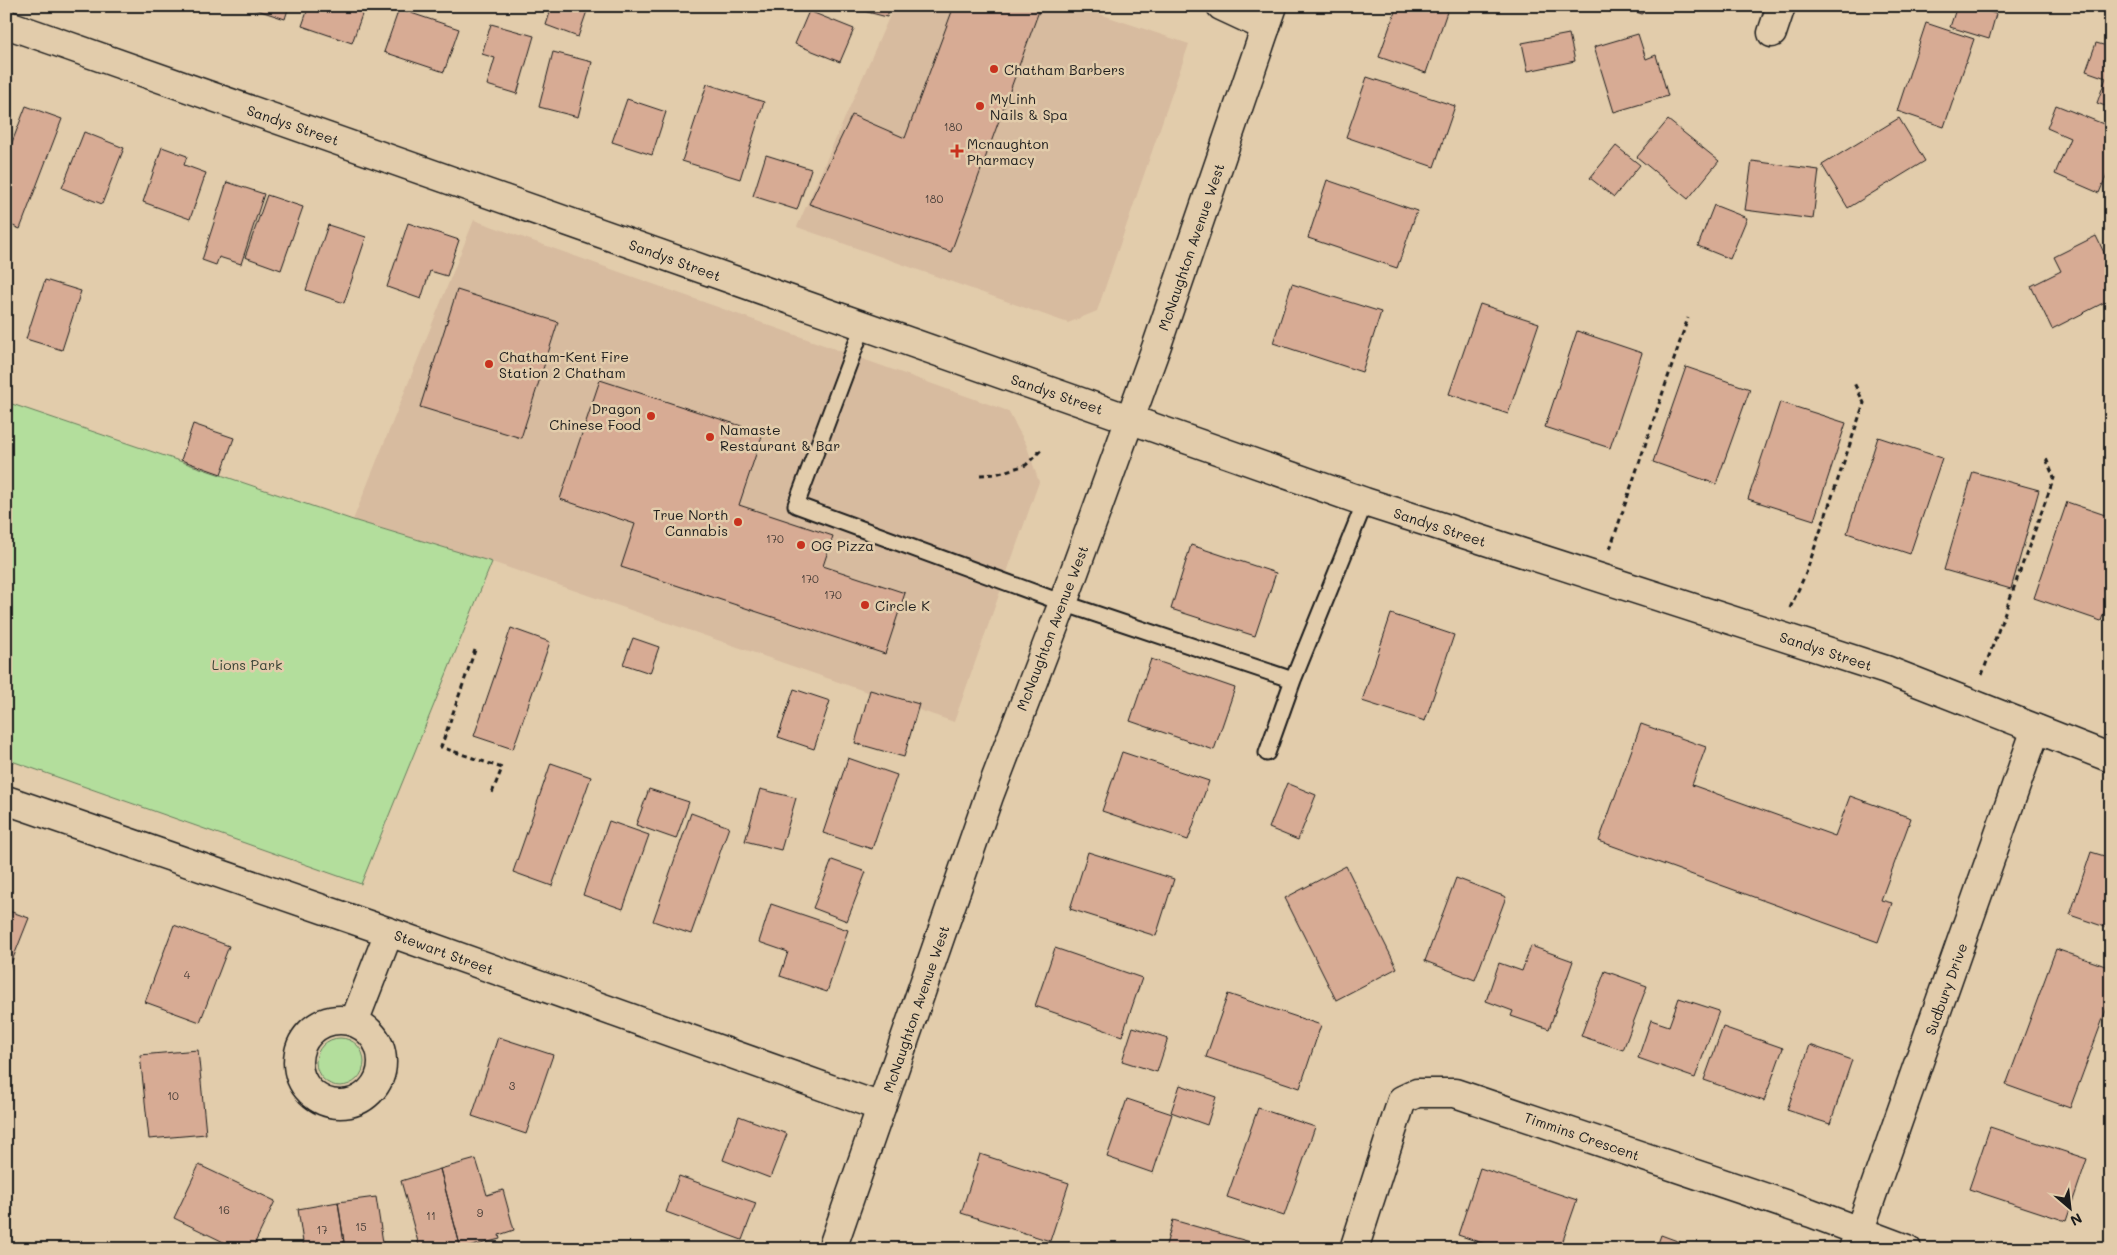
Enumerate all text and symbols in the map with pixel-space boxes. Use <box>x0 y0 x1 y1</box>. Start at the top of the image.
place label: Chatham Barbers <box>1004 60 1125 79</box>
marker: Chatham Barbers <box>988 63 1000 75</box>
place label: MyLinh Nails & Spa <box>990 89 1068 124</box>
street label: Sandys Street <box>244 100 342 150</box>
marker: MyLinh Nails & Spa <box>974 100 986 112</box>
house number: 180 <box>944 119 962 134</box>
place label: Mcnaughton Pharmacy <box>967 134 1049 169</box>
marker: Mcnaughton Pharmacy <box>951 145 963 157</box>
street label: McNaughton Avenue West <box>1153 161 1229 333</box>
house number: 180 <box>925 191 943 206</box>
street label: Sandys Street <box>626 235 724 285</box>
place label: Chatham-Kent Fire Station 2 Chatham <box>499 347 629 382</box>
marker: Chatham-Kent Fire Station 2 Chatham <box>483 358 495 370</box>
street label: Sandys Street <box>1008 369 1106 419</box>
place label: Dragon Chinese Food <box>549 399 641 434</box>
marker: Dragon Chinese Food <box>645 410 657 422</box>
place label: Namaste Restaurant & Bar <box>720 420 840 455</box>
marker: Namaste Restaurant & Bar <box>704 431 716 443</box>
street label: Sandys Street <box>1391 503 1489 551</box>
place label: True North Cannabis <box>653 505 728 540</box>
marker: True North Cannabis <box>732 516 744 528</box>
house number: 170 <box>766 531 784 546</box>
place label: OG Pizza <box>811 536 874 555</box>
marker: OG Pizza <box>795 539 807 551</box>
street label: McNaughton Avenue West <box>1012 543 1092 713</box>
house number: 170 <box>801 571 819 586</box>
house number: 170 <box>824 587 842 602</box>
place label: Circle K <box>875 596 930 615</box>
marker: Circle K <box>859 599 871 611</box>
street label: Sandys Street <box>1777 627 1875 675</box>
park label: Lions Park <box>212 655 282 674</box>
street label: McNaughton Avenue West <box>878 923 954 1095</box>
street label: Stewart Street <box>392 925 496 979</box>
street label: Sudbury Drive <box>1921 940 1971 1038</box>
house number: 4 <box>184 967 191 982</box>
house number: 3 <box>509 1078 516 1093</box>
house number: 10 <box>167 1088 179 1103</box>
street label: Timmins Crescent <box>1522 1107 1642 1165</box>
north arrow <box>2044 1182 2094 1232</box>
house number: 16 <box>218 1202 230 1217</box>
house number: 9 <box>477 1205 484 1220</box>
house number: 11 <box>426 1208 436 1223</box>
text: N <box>2067 1209 2085 1231</box>
house number: 15 <box>355 1219 367 1234</box>
house number: 17 <box>316 1222 328 1237</box>

